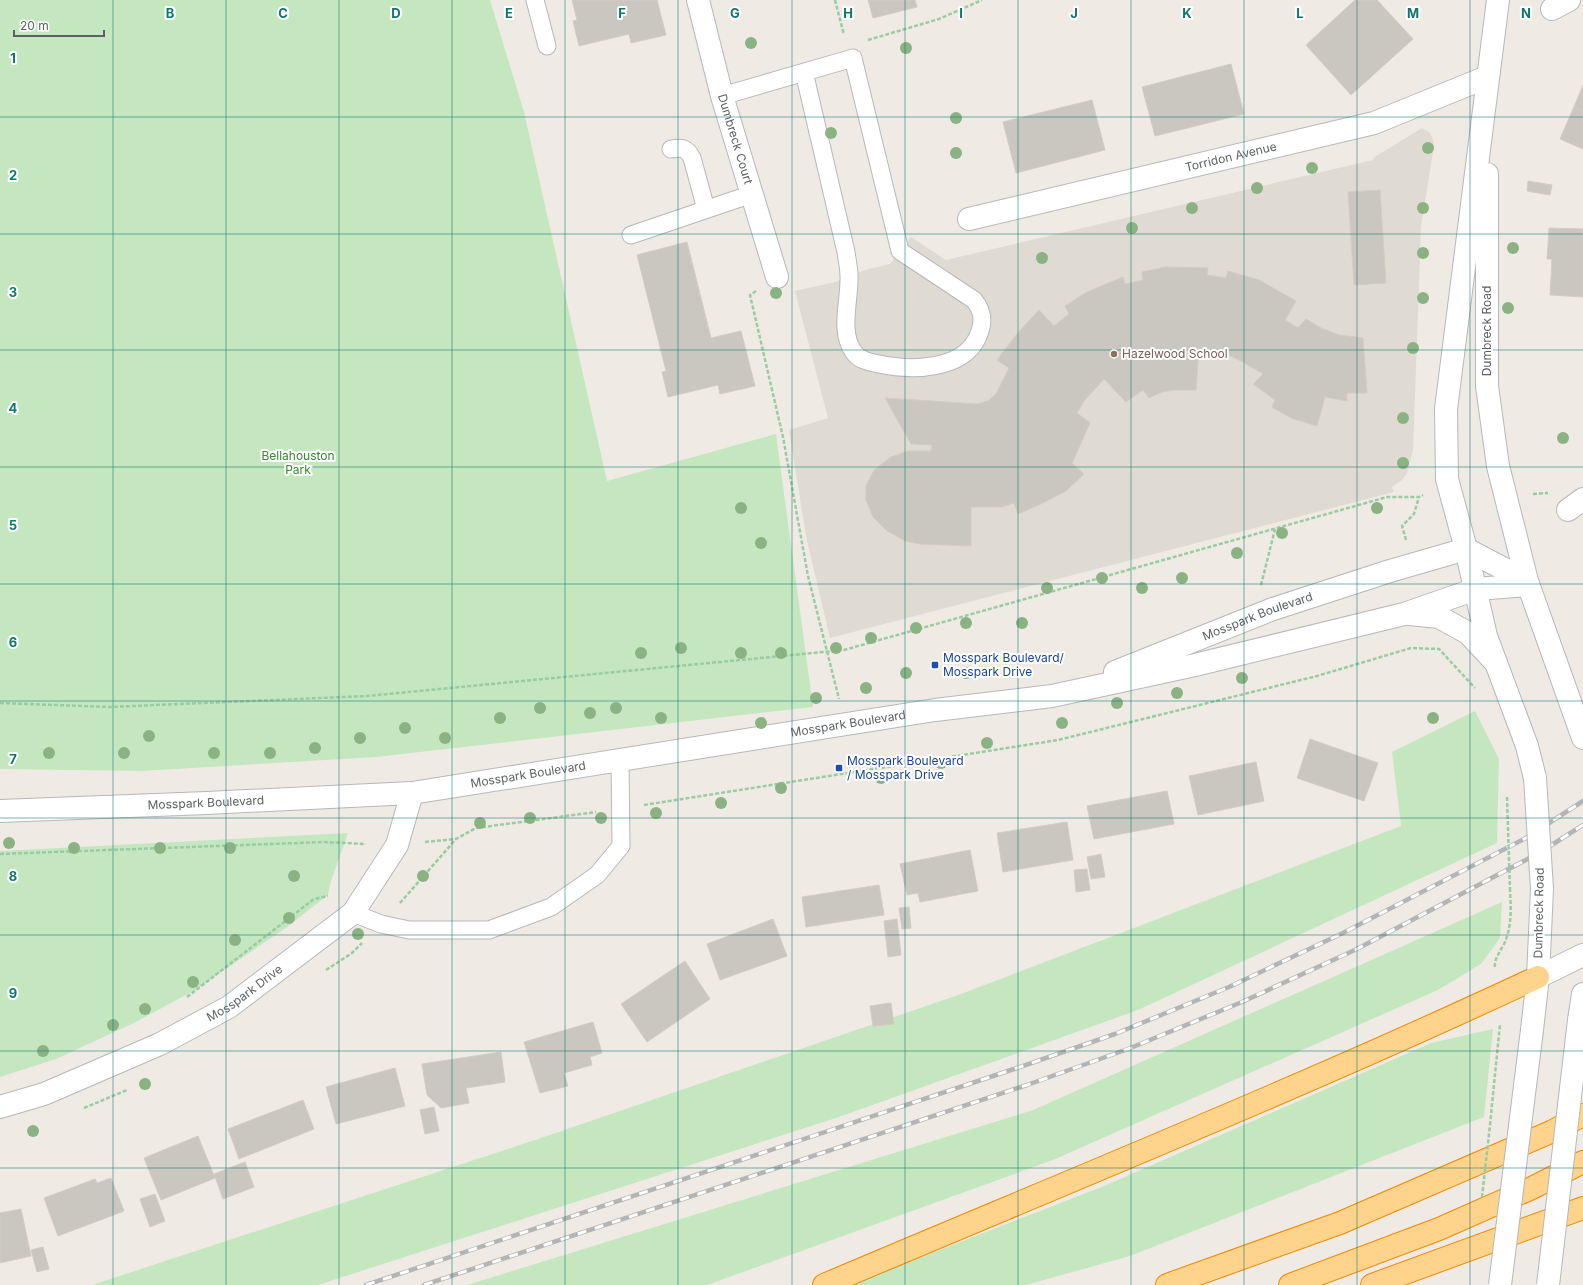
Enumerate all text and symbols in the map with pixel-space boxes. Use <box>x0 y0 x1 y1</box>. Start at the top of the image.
text: B <box>166 5 175 21</box>
text: C <box>278 5 288 21</box>
text: D <box>391 5 401 21</box>
text: E <box>505 5 513 21</box>
text: F <box>618 5 626 21</box>
text: G <box>730 5 740 21</box>
text: H <box>843 5 853 21</box>
text: I <box>959 5 963 21</box>
text: J <box>1070 5 1078 21</box>
text: K <box>1182 5 1192 21</box>
text: L <box>1296 5 1304 21</box>
text: M <box>1407 5 1419 21</box>
text: N <box>1521 5 1531 21</box>
scale bar <box>14 12 104 38</box>
text: 20 m <box>20 18 49 33</box>
text: 1 <box>10 50 16 66</box>
street label: Dumbreck Court <box>715 92 756 186</box>
street label: Torridon Avenue <box>1183 138 1278 175</box>
text: 2 <box>9 167 17 183</box>
text: 3 <box>9 284 17 300</box>
street label: Dumbreck Road <box>1479 286 1494 376</box>
place label: Hazelwood School <box>1122 346 1228 361</box>
marker: Hazelwood School <box>1109 349 1119 359</box>
text: 4 <box>9 400 18 416</box>
park label: Bellahouston Park <box>261 448 335 477</box>
text: 5 <box>9 517 17 533</box>
street label: Mosspark Boulevard <box>1200 589 1314 643</box>
text: 6 <box>9 634 17 650</box>
place label: Mosspark Boulevard/ Mosspark Drive <box>943 650 1064 679</box>
marker: Mosspark Boulevard/ Mosspark Drive <box>930 660 940 670</box>
street label: Mosspark Boulevard <box>789 707 907 740</box>
text: 7 <box>9 751 17 767</box>
place label: Mosspark Boulevard / Mosspark Drive <box>847 753 963 782</box>
street label: Mosspark Boulevard <box>469 758 587 791</box>
marker: Mosspark Boulevard / Mosspark Drive <box>834 763 844 773</box>
street label: Mosspark Boulevard <box>147 792 264 812</box>
text: 8 <box>9 868 17 884</box>
street label: Dumbreck Road <box>1530 868 1547 958</box>
street label: Mosspark Drive <box>204 961 285 1025</box>
text: 9 <box>9 985 17 1001</box>

